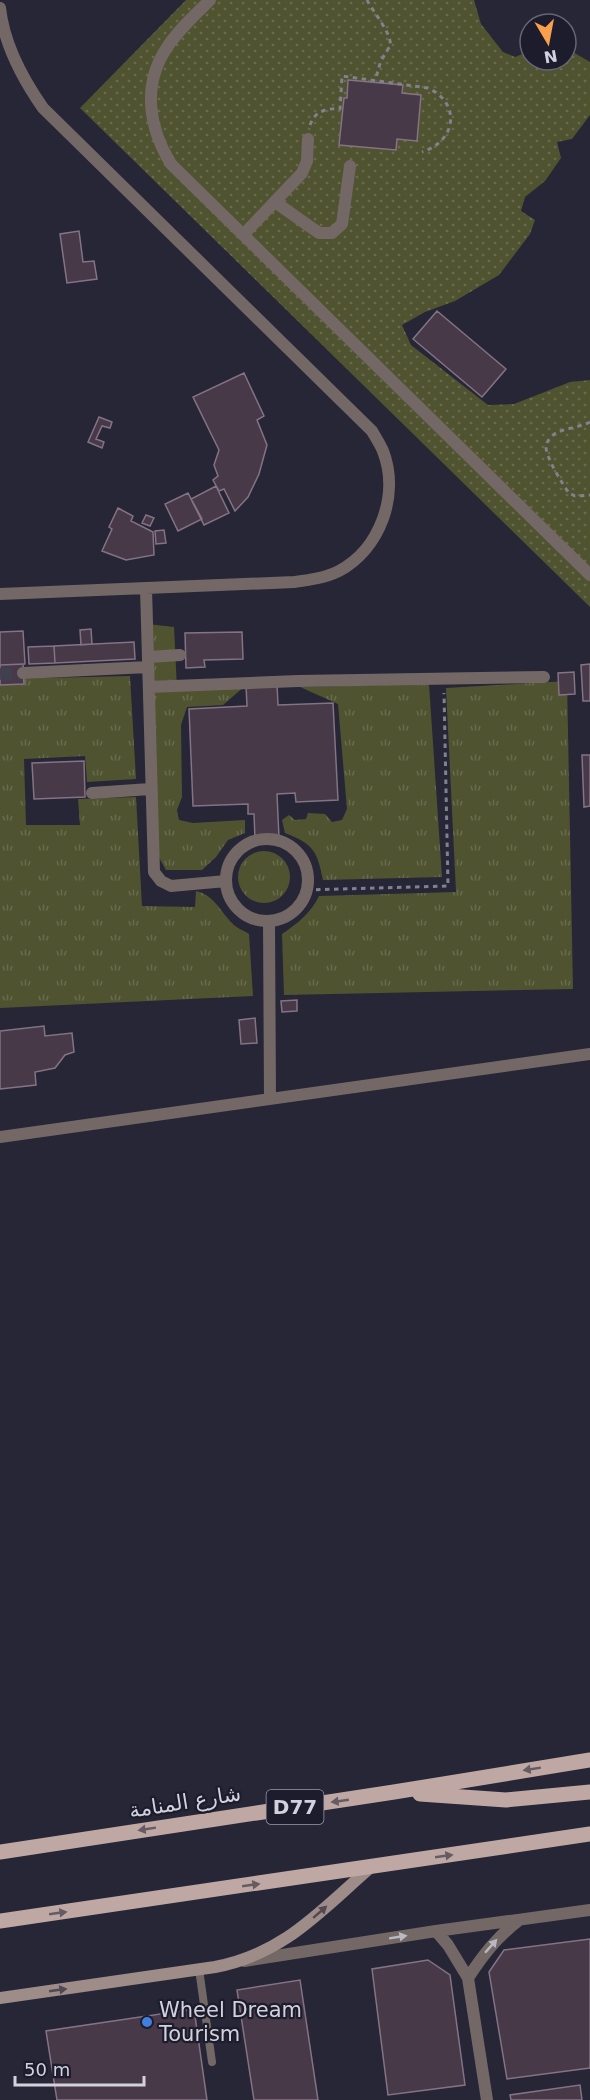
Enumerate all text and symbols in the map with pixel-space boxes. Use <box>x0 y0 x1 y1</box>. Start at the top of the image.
north arrow <box>518 12 578 72</box>
text: N <box>542 46 559 67</box>
one-way arrow <box>523 1765 542 1774</box>
street label: شارع المنامة <box>127 1781 243 1823</box>
road number: D77 <box>266 1790 324 1824</box>
one-way arrow <box>330 1796 349 1805</box>
one-way arrow <box>137 1825 156 1834</box>
one-way arrow <box>434 1852 453 1861</box>
one-way arrow <box>241 1880 260 1889</box>
one-way arrow <box>312 1906 327 1919</box>
one-way arrow <box>48 1908 67 1917</box>
one-way arrow <box>388 1932 407 1941</box>
one-way arrow <box>484 1939 497 1954</box>
one-way arrow <box>49 1985 68 1994</box>
place label: Wheel Dream Tourism <box>158 1998 302 2046</box>
marker: Wheel Dream Tourism <box>140 2015 154 2029</box>
scale bar <box>15 2049 144 2087</box>
text: 50 m <box>24 2059 70 2080</box>

